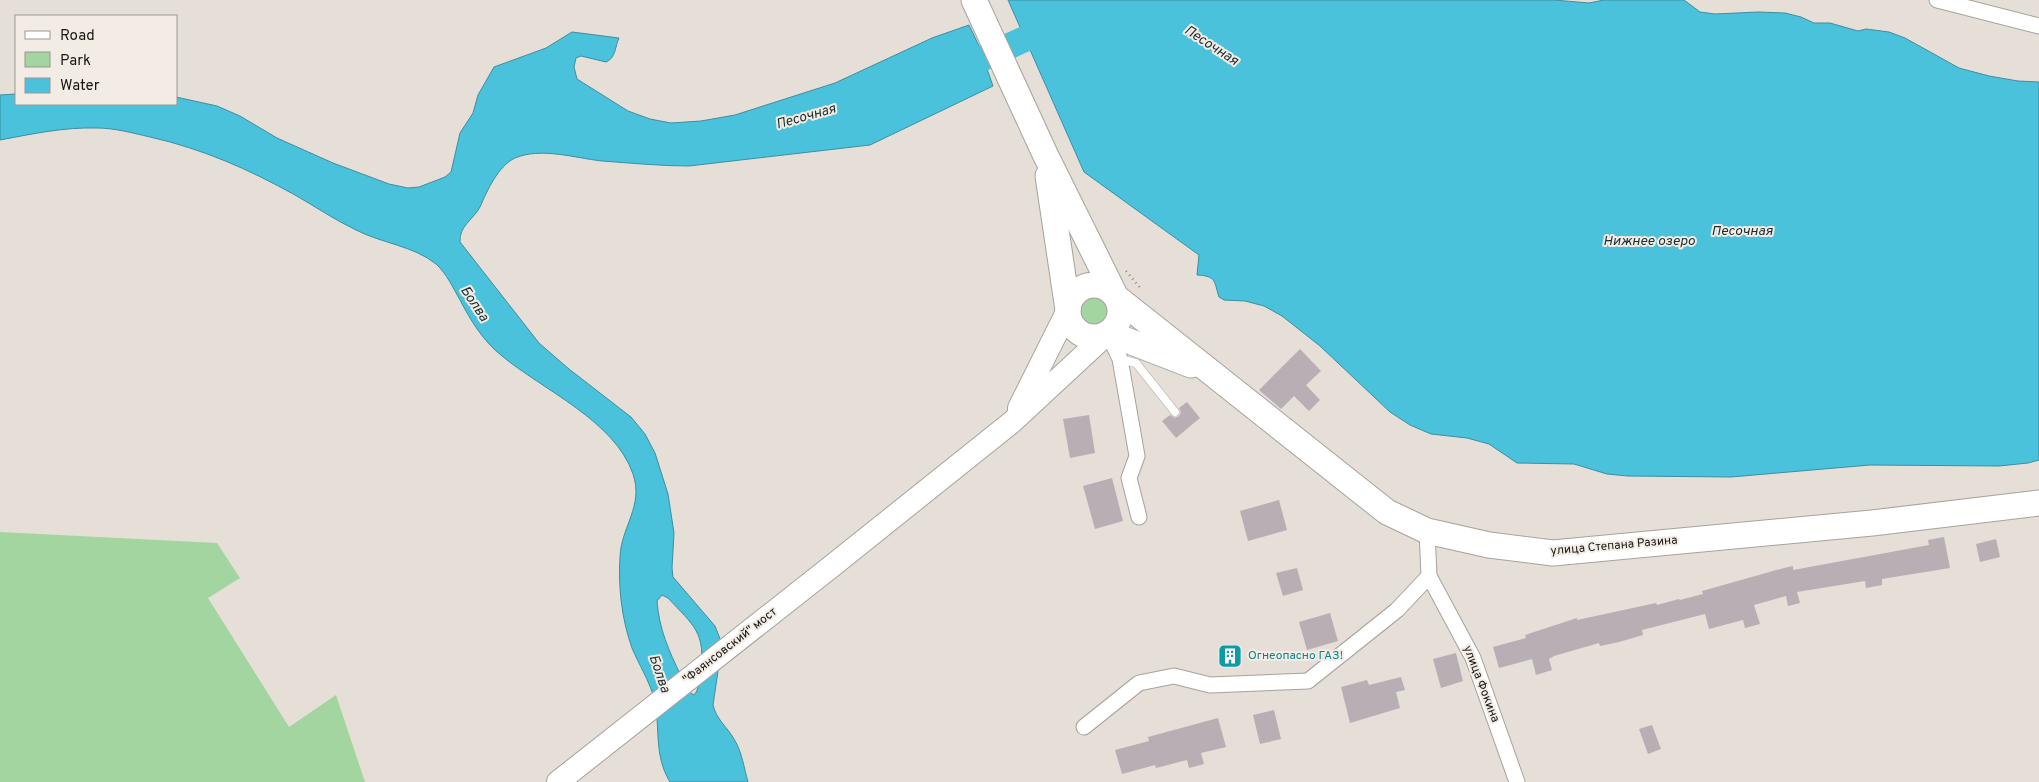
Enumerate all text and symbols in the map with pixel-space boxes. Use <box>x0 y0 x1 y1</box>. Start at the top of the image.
legend <box>15 15 178 105</box>
water label: Песочная <box>1181 22 1242 70</box>
text: Road <box>60 27 95 46</box>
text: Park <box>60 52 91 71</box>
text: Water <box>60 77 100 96</box>
water label: Песочная <box>774 100 839 134</box>
water label: Песочная <box>1711 223 1773 240</box>
water label: Нижнее озеро <box>1603 233 1696 250</box>
water label: Болва <box>456 283 492 326</box>
street label: улица Степана Разина <box>1550 532 1678 560</box>
street label: "Фаянсовский" мост <box>680 604 781 688</box>
building icon: Огнеопасно ГАЗ! <box>1217 643 1243 669</box>
street label: улица Фокина <box>1459 643 1503 725</box>
place label: Огнеопасно ГАЗ! <box>1248 648 1343 664</box>
water label: Болва <box>645 653 674 696</box>

